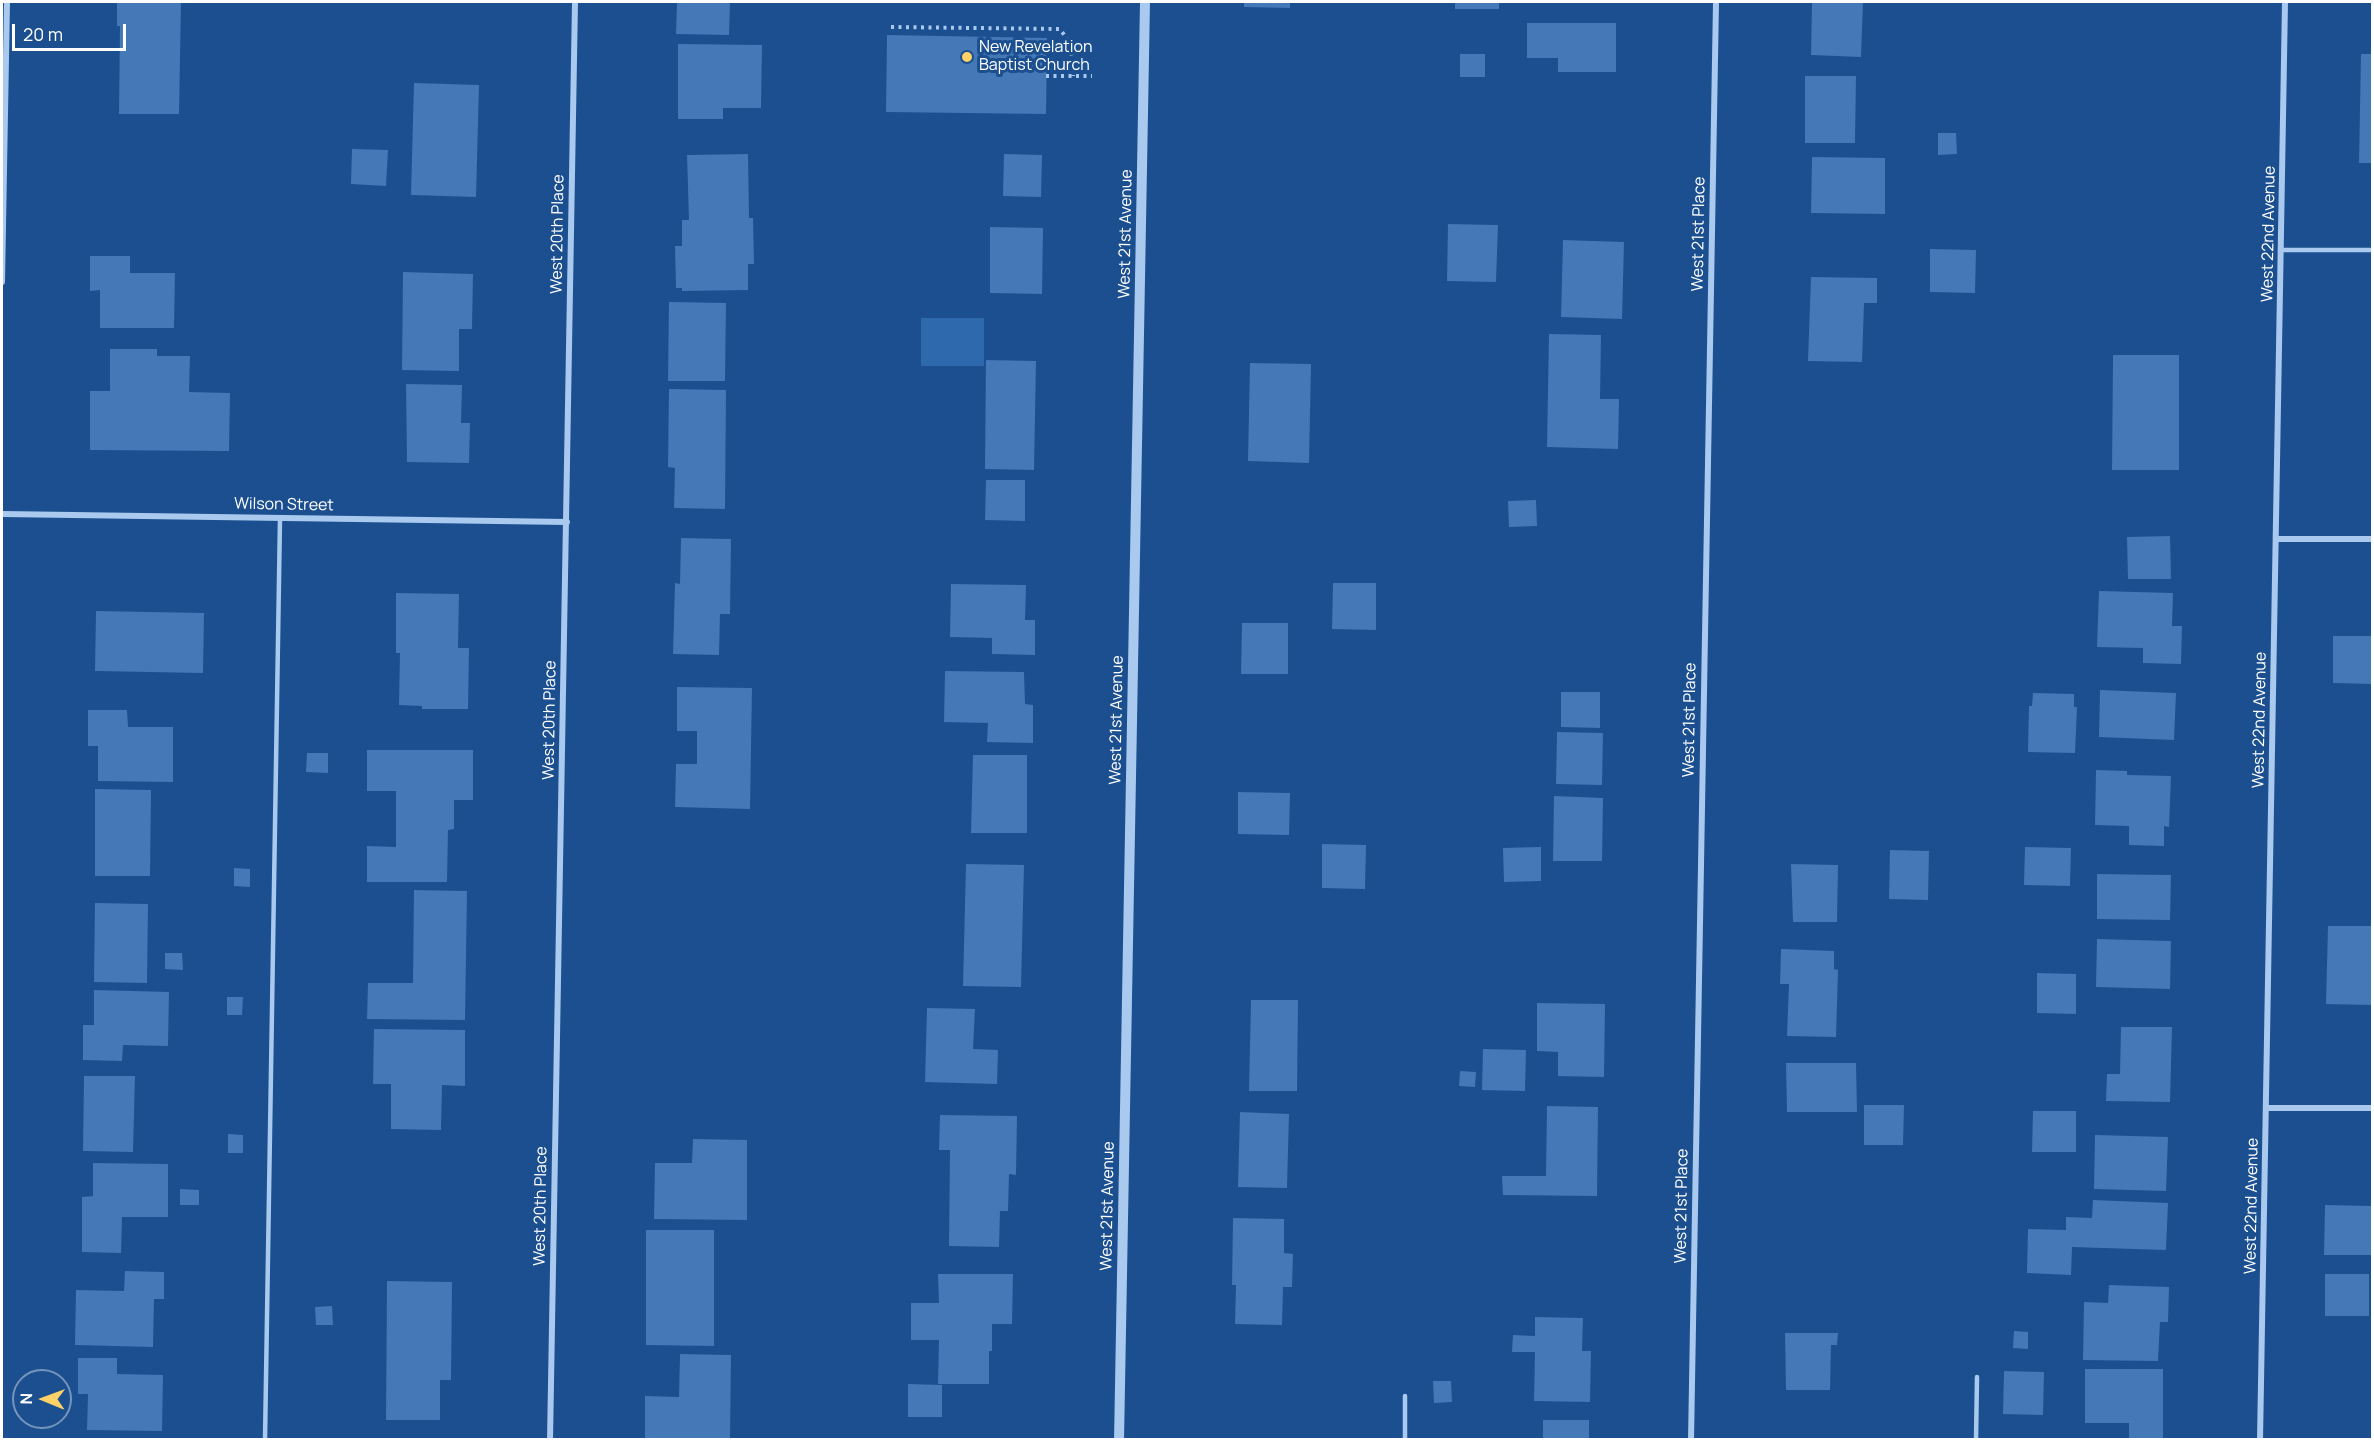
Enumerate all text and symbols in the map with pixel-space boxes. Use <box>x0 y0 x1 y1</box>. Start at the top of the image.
scale bar <box>15 12 129 50</box>
text: 20 m <box>23 22 63 46</box>
place label: New Revelation Baptist Church <box>979 38 1092 76</box>
marker: New Revelation Baptist Church <box>960 50 974 64</box>
street label: West 22nd Avenue <box>2258 166 2280 302</box>
street label: West 21st Avenue <box>1115 169 1137 299</box>
street label: West 20th Place <box>547 174 569 294</box>
street label: West 21st Place <box>1688 176 1710 292</box>
street label: Wilson Street <box>234 495 334 515</box>
street label: West 22nd Avenue <box>2249 652 2271 788</box>
street label: West 21st Avenue <box>1106 655 1128 785</box>
street label: West 20th Place <box>539 660 561 780</box>
street label: West 21st Place <box>1679 662 1701 778</box>
street label: West 22nd Avenue <box>2241 1138 2263 1274</box>
street label: West 21st Avenue <box>1097 1141 1119 1271</box>
street label: West 20th Place <box>530 1146 552 1266</box>
street label: West 21st Place <box>1671 1148 1693 1264</box>
north arrow <box>12 1369 72 1429</box>
text: N <box>15 1393 37 1405</box>

